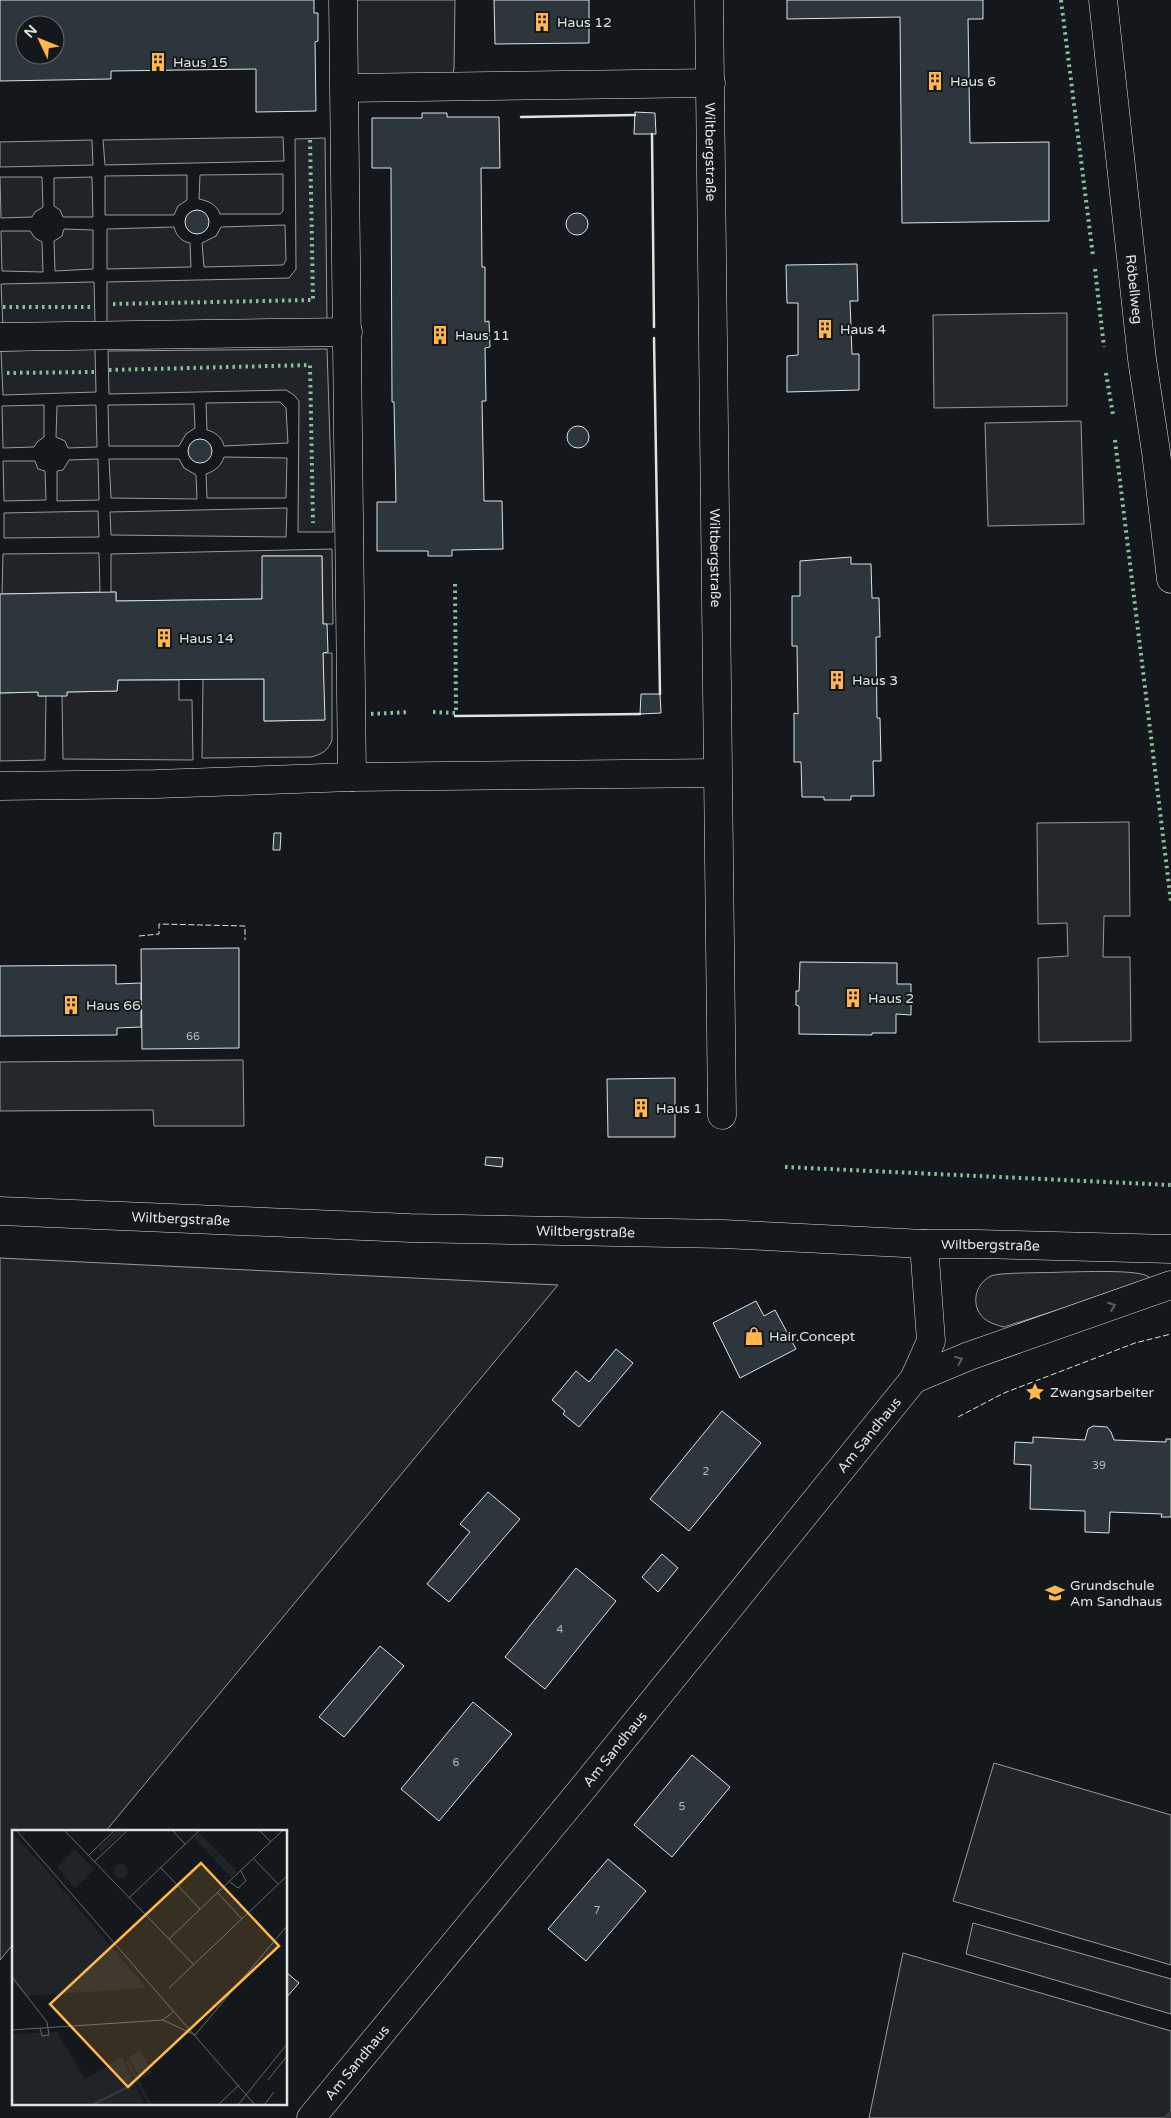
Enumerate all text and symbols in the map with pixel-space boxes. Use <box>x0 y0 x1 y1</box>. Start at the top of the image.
building icon: Haus 12 <box>531 11 553 33</box>
place label: Haus 12 <box>557 14 612 31</box>
north arrow <box>15 15 65 65</box>
text: N <box>21 22 41 41</box>
building icon: Haus 15 <box>147 51 169 73</box>
place label: Haus 15 <box>173 54 228 71</box>
building icon: Haus 6 <box>924 70 946 92</box>
place label: Haus 6 <box>950 73 996 90</box>
street label: Wiltbergstraße <box>702 102 720 202</box>
street label: Röbellweg <box>1122 254 1147 325</box>
building icon: Haus 4 <box>814 318 836 340</box>
place label: Haus 4 <box>840 321 886 338</box>
building icon: Haus 11 <box>429 324 451 346</box>
place label: Haus 11 <box>455 327 510 344</box>
street label: Wiltbergstraße <box>706 508 725 608</box>
building icon: Haus 14 <box>153 627 175 649</box>
place label: Haus 14 <box>179 630 234 647</box>
building icon: Haus 3 <box>826 669 848 691</box>
place label: Haus 3 <box>852 672 898 689</box>
building icon: Haus 2 <box>842 987 864 1009</box>
place label: Haus 2 <box>868 990 914 1007</box>
building icon: Haus 66 <box>60 994 82 1016</box>
place label: Haus 66 <box>86 997 141 1014</box>
house number: 66 <box>186 1030 200 1043</box>
building icon: Haus 1 <box>630 1097 652 1119</box>
place label: Haus 1 <box>656 1100 702 1117</box>
street label: Wiltbergstraße <box>131 1208 231 1229</box>
street label: Wiltbergstraße <box>536 1222 635 1241</box>
street label: Wiltbergstraße <box>941 1235 1040 1254</box>
one-way arrow <box>1108 1302 1116 1312</box>
shop icon: Hair.Concept <box>743 1325 765 1347</box>
place label: Hair.Concept <box>769 1328 856 1345</box>
one-way arrow <box>954 1356 963 1367</box>
place icon: Zwangsarbeiter <box>1024 1381 1046 1403</box>
place label: Zwangsarbeiter <box>1050 1384 1155 1401</box>
street label: Am Sandhaus <box>833 1393 905 1476</box>
house number: 39 <box>1092 1459 1106 1472</box>
house number: 2 <box>703 1465 710 1478</box>
place label: Grundschule Am Sandhaus <box>1070 1577 1163 1610</box>
school or university icon: Grundschule Am Sandhaus <box>1044 1582 1066 1604</box>
house number: 4 <box>557 1623 564 1636</box>
street label: Am Sandhaus <box>579 1707 651 1790</box>
house number: 6 <box>453 1756 460 1769</box>
house number: 5 <box>679 1800 686 1813</box>
inset map <box>12 1830 288 2106</box>
house number: 7 <box>594 1904 601 1917</box>
street label: Am Sandhaus <box>321 2021 393 2103</box>

